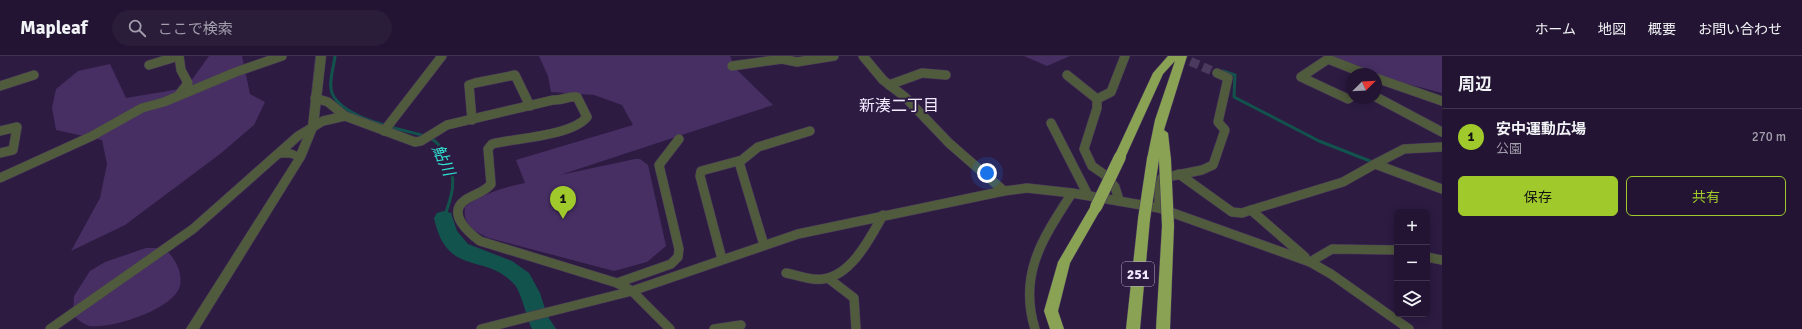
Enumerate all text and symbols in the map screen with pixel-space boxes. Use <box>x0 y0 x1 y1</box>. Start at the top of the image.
search box <box>112 10 392 46</box>
text: Mapleaf <box>20 16 88 40</box>
icon: search <box>126 17 148 39</box>
text: ここで検索 <box>158 20 233 38</box>
text: ホーム <box>1534 21 1576 38</box>
text: 地図 <box>1598 21 1626 38</box>
text: 概要 <box>1648 21 1676 38</box>
text: お問い合わせ <box>1698 21 1782 38</box>
north arrow <box>1346 68 1382 104</box>
text: 周辺 <box>1458 74 1492 95</box>
district label: 新湊二丁目 <box>859 96 939 116</box>
text: 安中運動広場 <box>1496 120 1586 138</box>
text: 1 <box>1467 129 1475 145</box>
text: 270 m <box>1752 129 1786 145</box>
text: 公園 <box>1496 141 1522 157</box>
water label: 鮎川 <box>427 142 460 181</box>
your location <box>977 163 997 183</box>
button: 保存 <box>1458 176 1618 216</box>
button: 共有 <box>1626 176 1786 216</box>
pin: 1 <box>550 186 576 219</box>
map controls <box>1394 209 1430 317</box>
button: + <box>1394 209 1430 245</box>
button: − <box>1394 245 1430 281</box>
road number: 251 <box>1122 262 1154 286</box>
button: layers <box>1394 281 1430 317</box>

